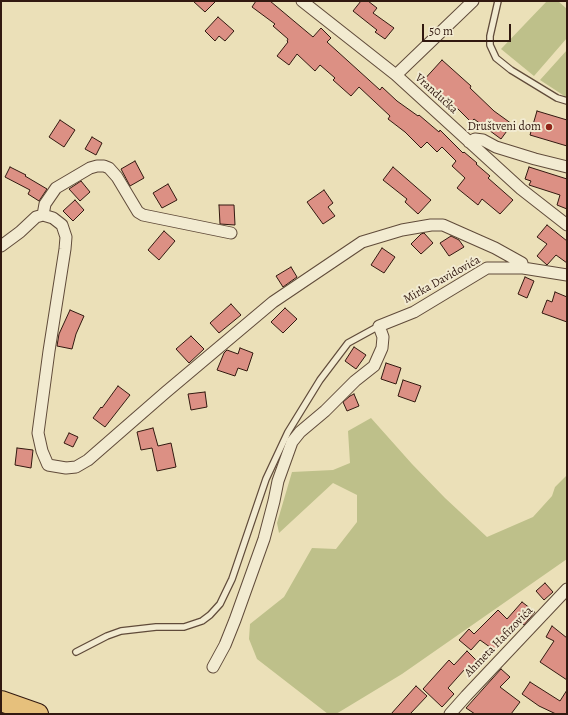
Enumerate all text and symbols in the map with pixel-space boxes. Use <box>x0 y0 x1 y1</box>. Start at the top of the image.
scale bar <box>424 16 513 42</box>
text: 50 m <box>429 23 453 39</box>
street label: Vrandučka <box>412 71 460 117</box>
place label: Društveni dom <box>467 120 541 134</box>
marker: Društveni dom <box>544 122 554 132</box>
street label: Mirka Davidovića <box>401 253 483 307</box>
street label: Ahmeta Hafizovića <box>462 604 536 680</box>

